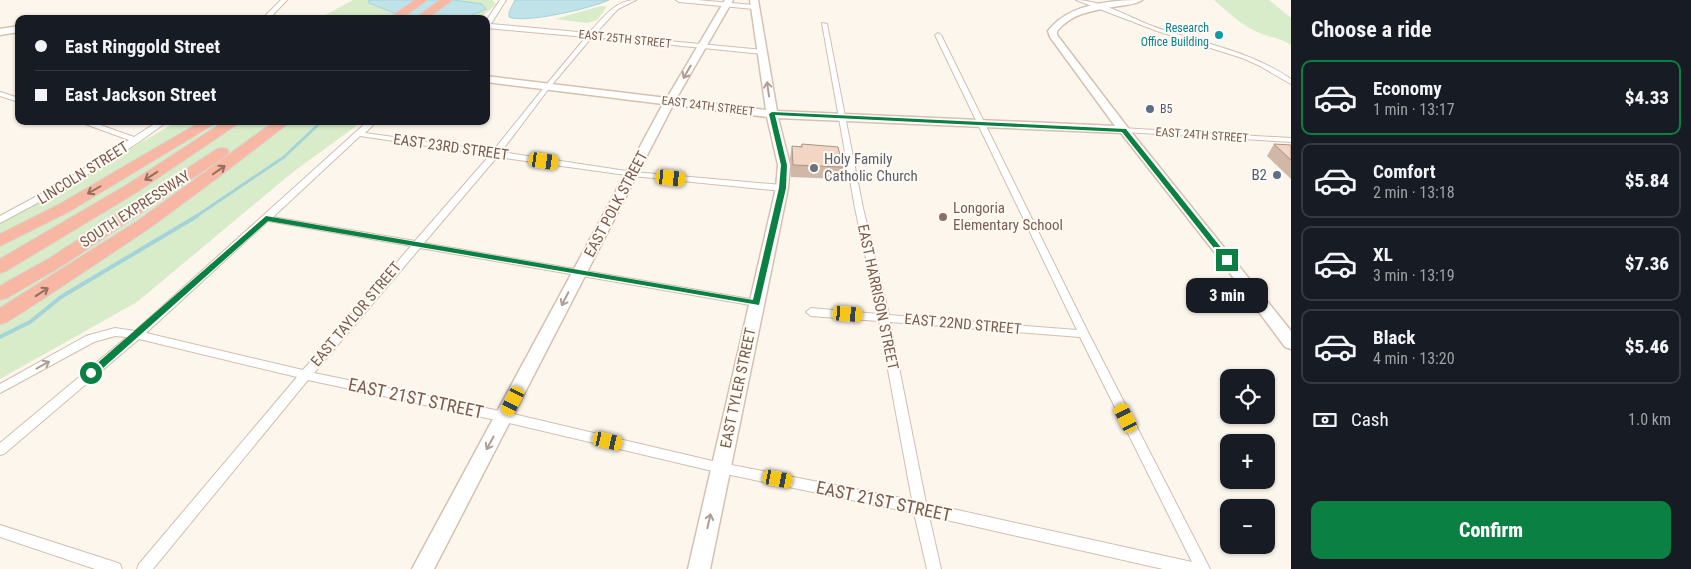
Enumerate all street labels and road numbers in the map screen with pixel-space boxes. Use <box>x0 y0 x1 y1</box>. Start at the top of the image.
street label: EAST 25TH STREET <box>578 27 672 51</box>
street label: EAST 24TH STREET <box>661 93 755 119</box>
street label: EAST 24TH STREET <box>1155 125 1249 145</box>
street label: EAST 23RD STREET <box>392 130 510 164</box>
street label: LINCOLN STREET <box>34 138 132 208</box>
street label: EAST POLK STREET <box>581 148 652 260</box>
street label: SOUTH EXPRESSWAY <box>77 167 194 251</box>
street label: EAST HARRISON STREET <box>854 222 902 372</box>
street label: EAST TAYLOR STREET <box>307 258 405 370</box>
street label: EAST 22ND STREET <box>904 310 1022 338</box>
street label: EAST TYLER STREET <box>716 326 760 450</box>
street label: EAST 21ST STREET <box>346 373 486 423</box>
street label: EAST 21ST STREET <box>814 476 954 526</box>

